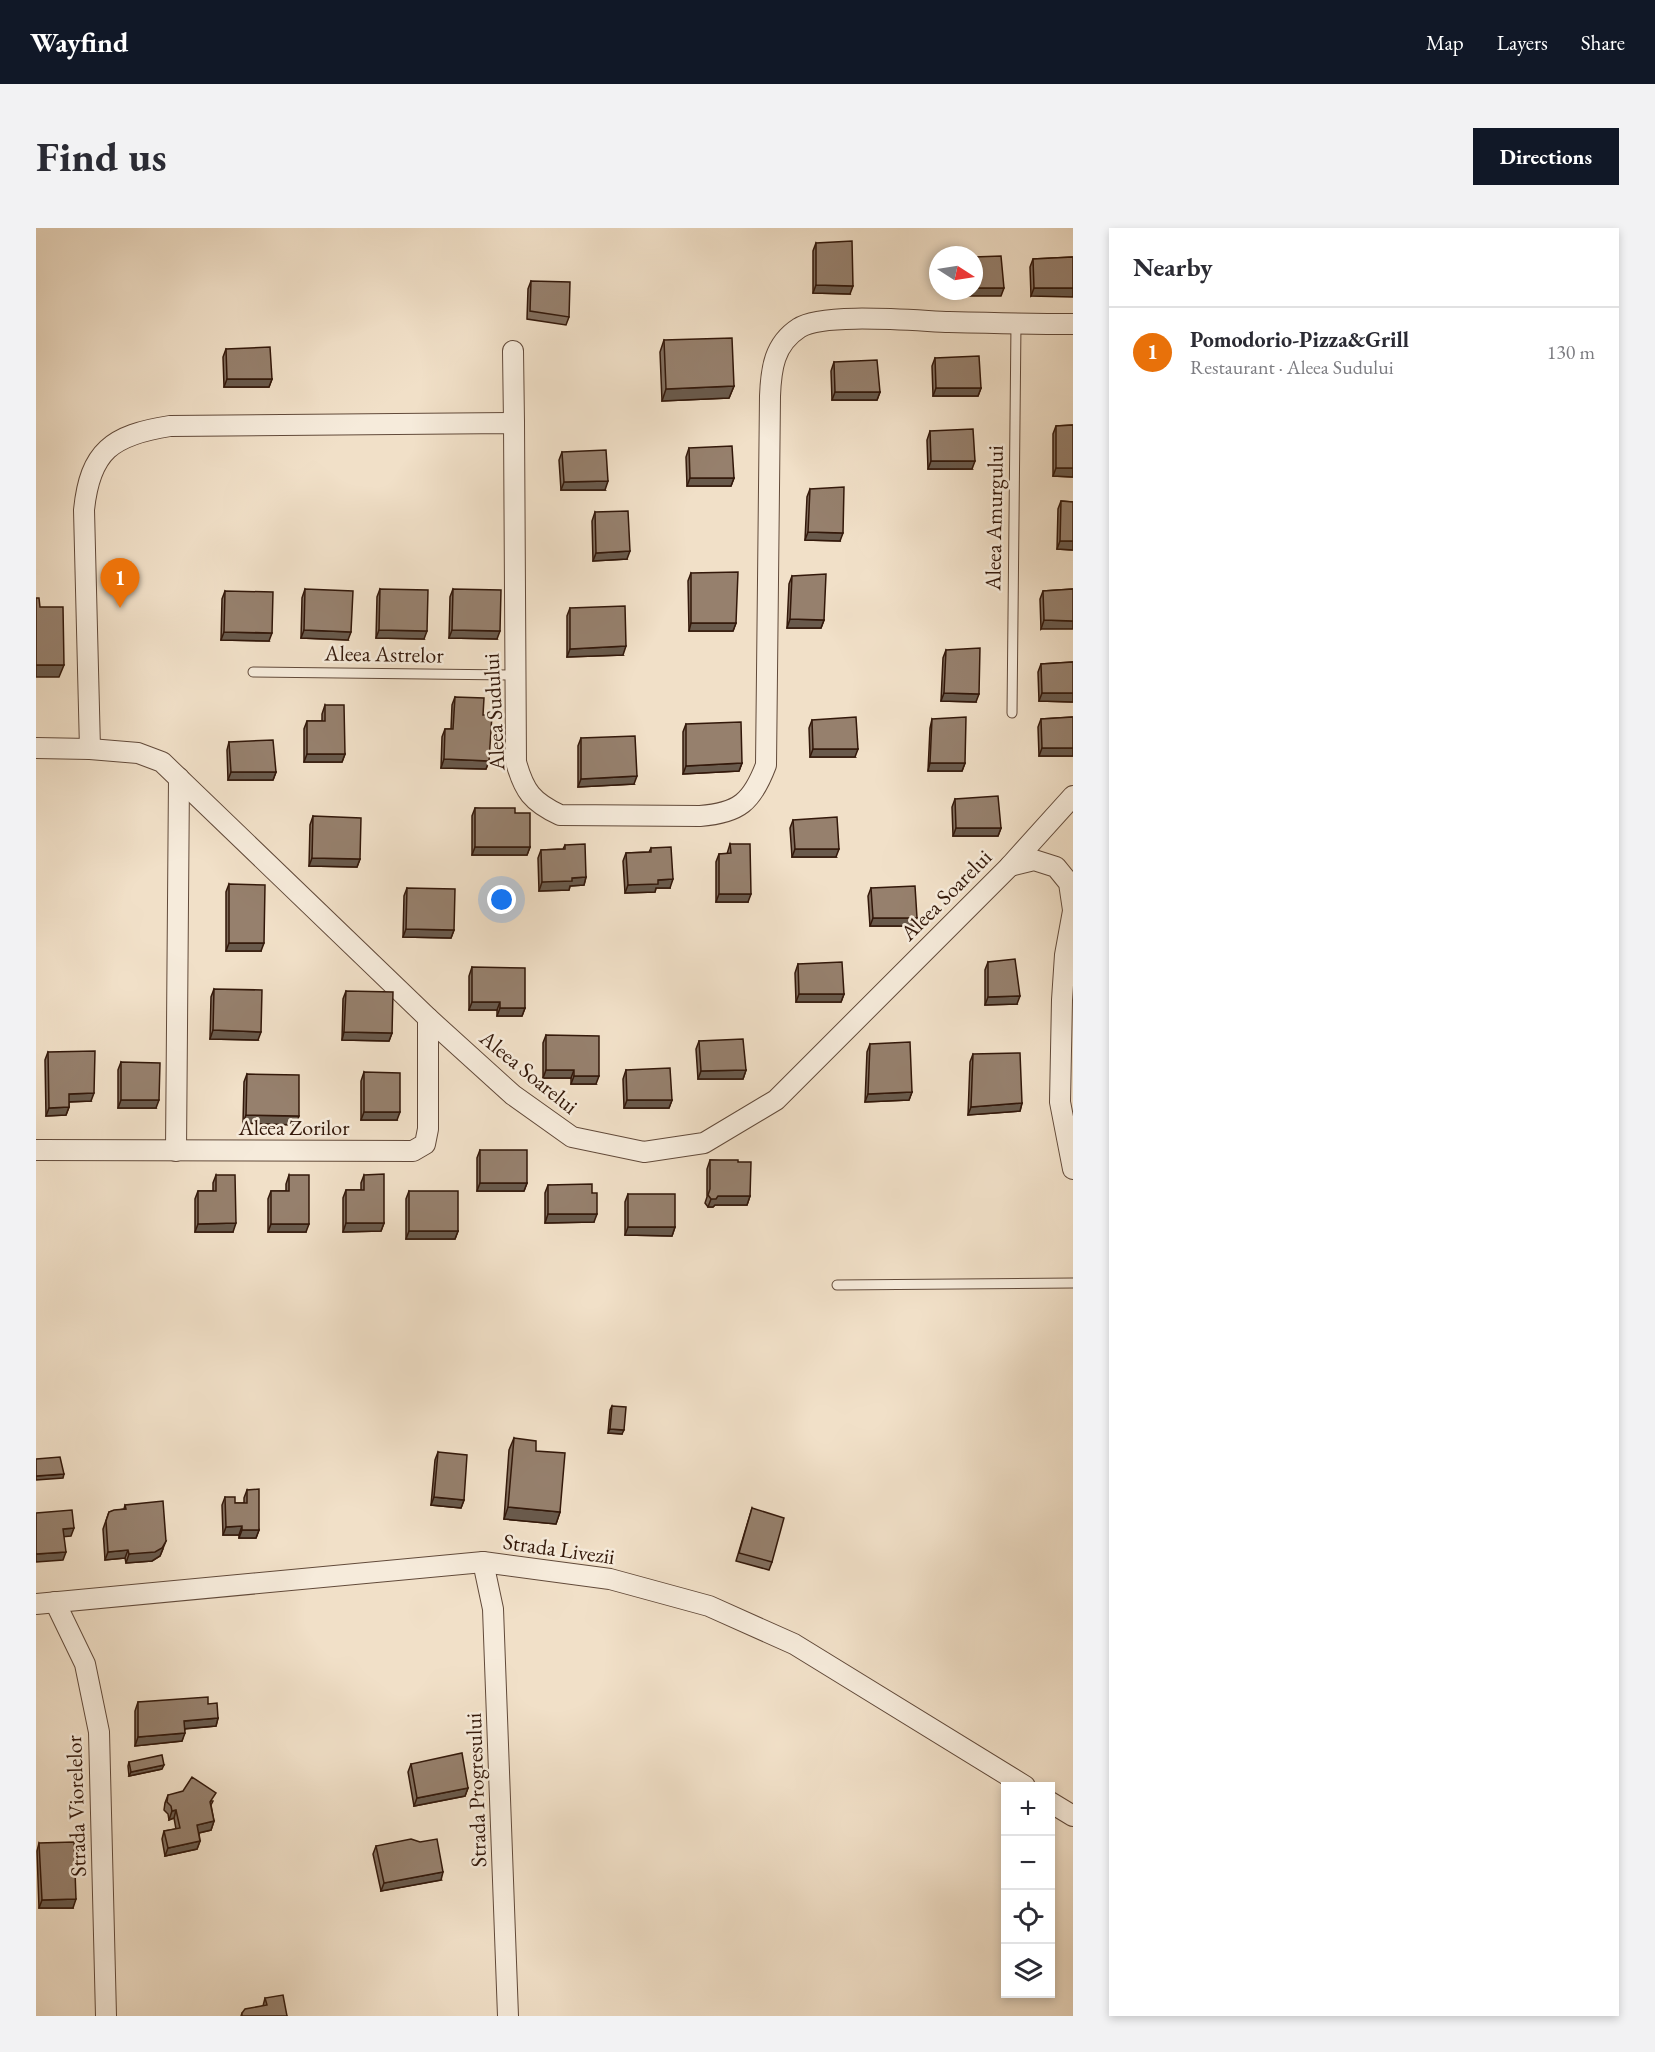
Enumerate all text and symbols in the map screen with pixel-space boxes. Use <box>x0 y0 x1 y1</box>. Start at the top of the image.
text: Wayfind <box>30 24 128 60</box>
text: Map <box>1426 29 1464 56</box>
text: Layers <box>1497 29 1548 56</box>
text: Share <box>1581 29 1625 56</box>
button: Directions <box>1473 128 1619 185</box>
text: Find us <box>36 129 167 184</box>
north arrow <box>929 246 983 300</box>
text: Nearby <box>1133 250 1213 284</box>
text: Pomodorio-Pizza&Grill <box>1190 325 1409 354</box>
text: 1 <box>1147 339 1158 365</box>
text: 130 m <box>1547 339 1595 365</box>
text: Restaurant · Aleea Sudului <box>1190 354 1394 380</box>
street label: Aleea Amurgului <box>978 445 1010 592</box>
pin: 1 <box>100 558 140 608</box>
street label: Aleea Astrelor <box>323 638 445 670</box>
street label: Aleea Sudului <box>476 653 512 772</box>
street label: Aleea Soarelui <box>893 843 998 948</box>
your location <box>487 885 516 914</box>
street label: Aleea Soarelui <box>473 1023 584 1120</box>
street label: Aleea Zorilor <box>237 1113 350 1142</box>
street label: Strada Livezii <box>501 1527 617 1571</box>
street label: Strada Progresului <box>459 1712 493 1868</box>
street label: Strada Viorelelor <box>59 1734 93 1877</box>
map controls <box>1001 1782 1055 1998</box>
button: + <box>1001 1782 1055 1836</box>
button: − <box>1001 1836 1055 1890</box>
button: locate <box>1001 1890 1055 1944</box>
button: layers <box>1001 1944 1055 1998</box>

